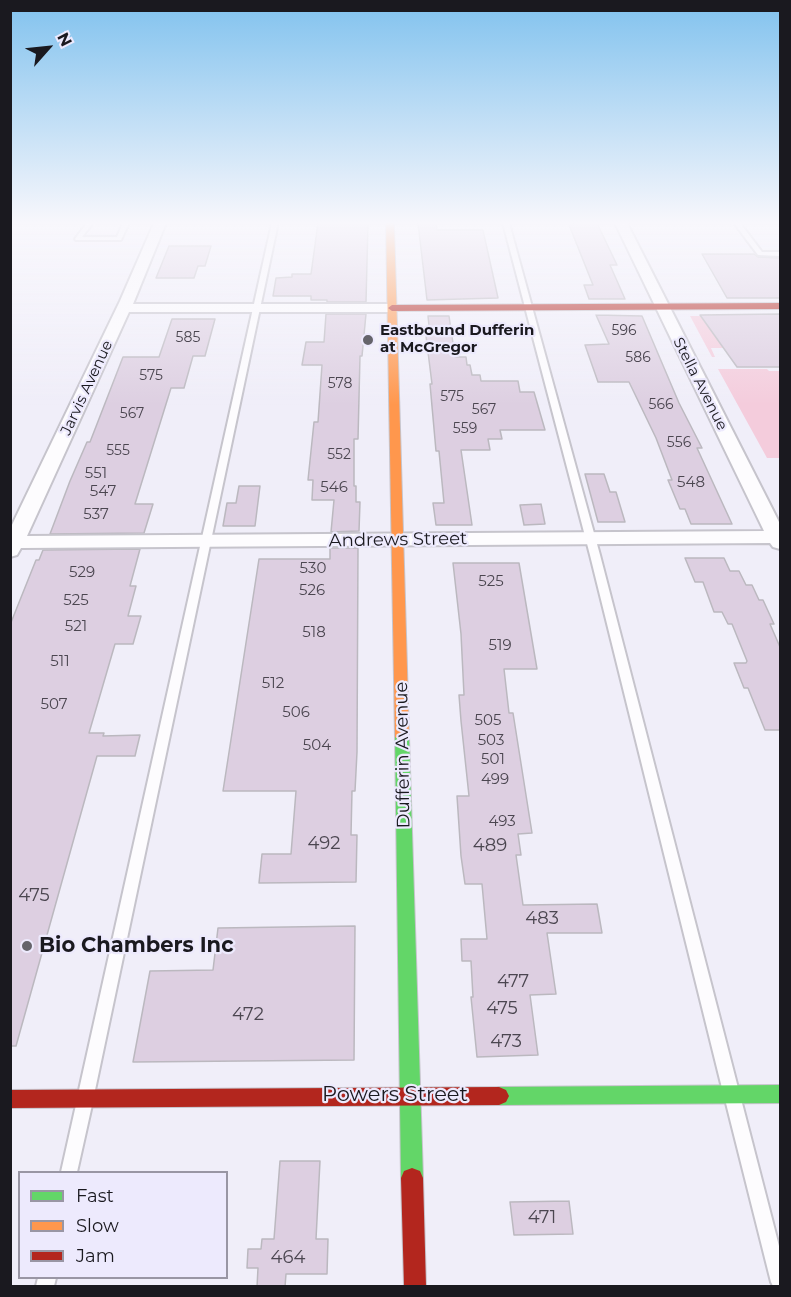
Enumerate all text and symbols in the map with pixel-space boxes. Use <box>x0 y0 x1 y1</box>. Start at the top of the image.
north arrow <box>18 18 78 78</box>
text: N <box>53 30 76 50</box>
place label: Eastbound Dufferin at McGregor <box>380 322 534 357</box>
house number: 596 <box>612 323 636 339</box>
house number: 585 <box>176 330 200 346</box>
marker: Eastbound Dufferin at McGregor <box>361 333 375 347</box>
street label: Stella Avenue <box>669 335 731 433</box>
street label: Jarvis Avenue <box>57 338 117 438</box>
house number: 586 <box>625 350 651 366</box>
house number: 575 <box>139 368 163 384</box>
house number: 578 <box>328 376 352 392</box>
house number: 575 <box>440 389 464 405</box>
house number: 566 <box>649 397 673 413</box>
house number: 567 <box>472 402 496 418</box>
house number: 567 <box>120 406 144 422</box>
house number: 559 <box>453 421 477 437</box>
house number: 556 <box>667 435 691 451</box>
house number: 555 <box>106 443 130 459</box>
house number: 552 <box>327 447 351 463</box>
house number: 551 <box>85 465 107 483</box>
house number: 548 <box>677 474 705 492</box>
house number: 546 <box>320 479 348 497</box>
house number: 547 <box>90 483 116 501</box>
house number: 537 <box>83 506 109 524</box>
street label: Andrews Street <box>329 528 467 552</box>
house number: 530 <box>300 560 326 578</box>
house number: 529 <box>69 564 95 582</box>
house number: 525 <box>478 573 504 591</box>
house number: 526 <box>299 582 325 600</box>
house number: 525 <box>63 592 89 610</box>
house number: 521 <box>65 618 87 636</box>
house number: 518 <box>302 624 326 642</box>
house number: 519 <box>488 637 512 655</box>
house number: 511 <box>50 653 70 671</box>
house number: 512 <box>262 675 284 693</box>
street label: Dufferin Avenue <box>391 681 415 829</box>
house number: 507 <box>40 696 68 714</box>
house number: 506 <box>282 704 310 722</box>
house number: 505 <box>475 712 501 730</box>
house number: 503 <box>478 732 504 750</box>
house number: 504 <box>303 737 331 755</box>
house number: 501 <box>481 751 505 769</box>
house number: 499 <box>481 771 509 789</box>
house number: 493 <box>488 813 516 831</box>
house number: 492 <box>308 833 340 855</box>
house number: 489 <box>473 835 507 857</box>
house number: 475 <box>18 885 50 907</box>
house number: 483 <box>525 908 559 930</box>
place label: Bio Chambers Inc <box>39 933 234 959</box>
marker: Bio Chambers Inc <box>20 939 34 953</box>
house number: 477 <box>497 971 529 993</box>
house number: 475 <box>486 998 518 1020</box>
house number: 472 <box>232 1004 264 1026</box>
house number: 473 <box>490 1031 522 1053</box>
street label: Powers Street <box>322 1082 468 1108</box>
legend <box>18 1171 228 1279</box>
text: Fast <box>76 1185 114 1207</box>
house number: 471 <box>528 1207 556 1229</box>
text: Slow <box>76 1215 119 1237</box>
text: Jam <box>76 1245 115 1267</box>
house number: 464 <box>271 1247 305 1269</box>

